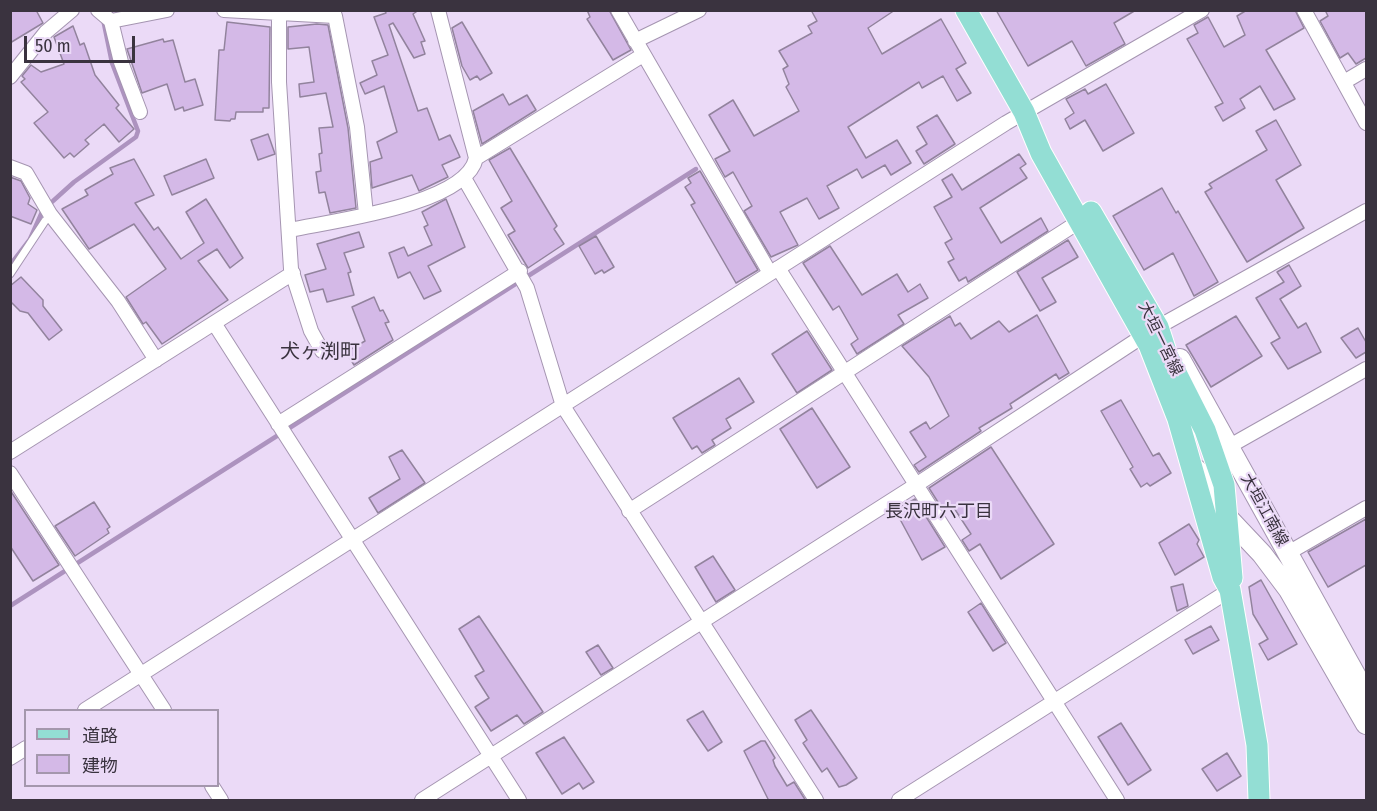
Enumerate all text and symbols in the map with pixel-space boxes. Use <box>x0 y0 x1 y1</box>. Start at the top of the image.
scale bar <box>27 24 138 62</box>
text: 50 m <box>35 35 71 57</box>
street label: 大垣一宮線 <box>1134 299 1186 379</box>
district label: 犬ヶ渕町 <box>280 340 360 364</box>
street label: 大垣江南線 <box>1236 470 1292 550</box>
district label: 長沢町六丁目 <box>885 501 993 523</box>
legend <box>24 709 219 787</box>
text: 道路 <box>82 725 118 747</box>
text: 建物 <box>82 755 118 777</box>

